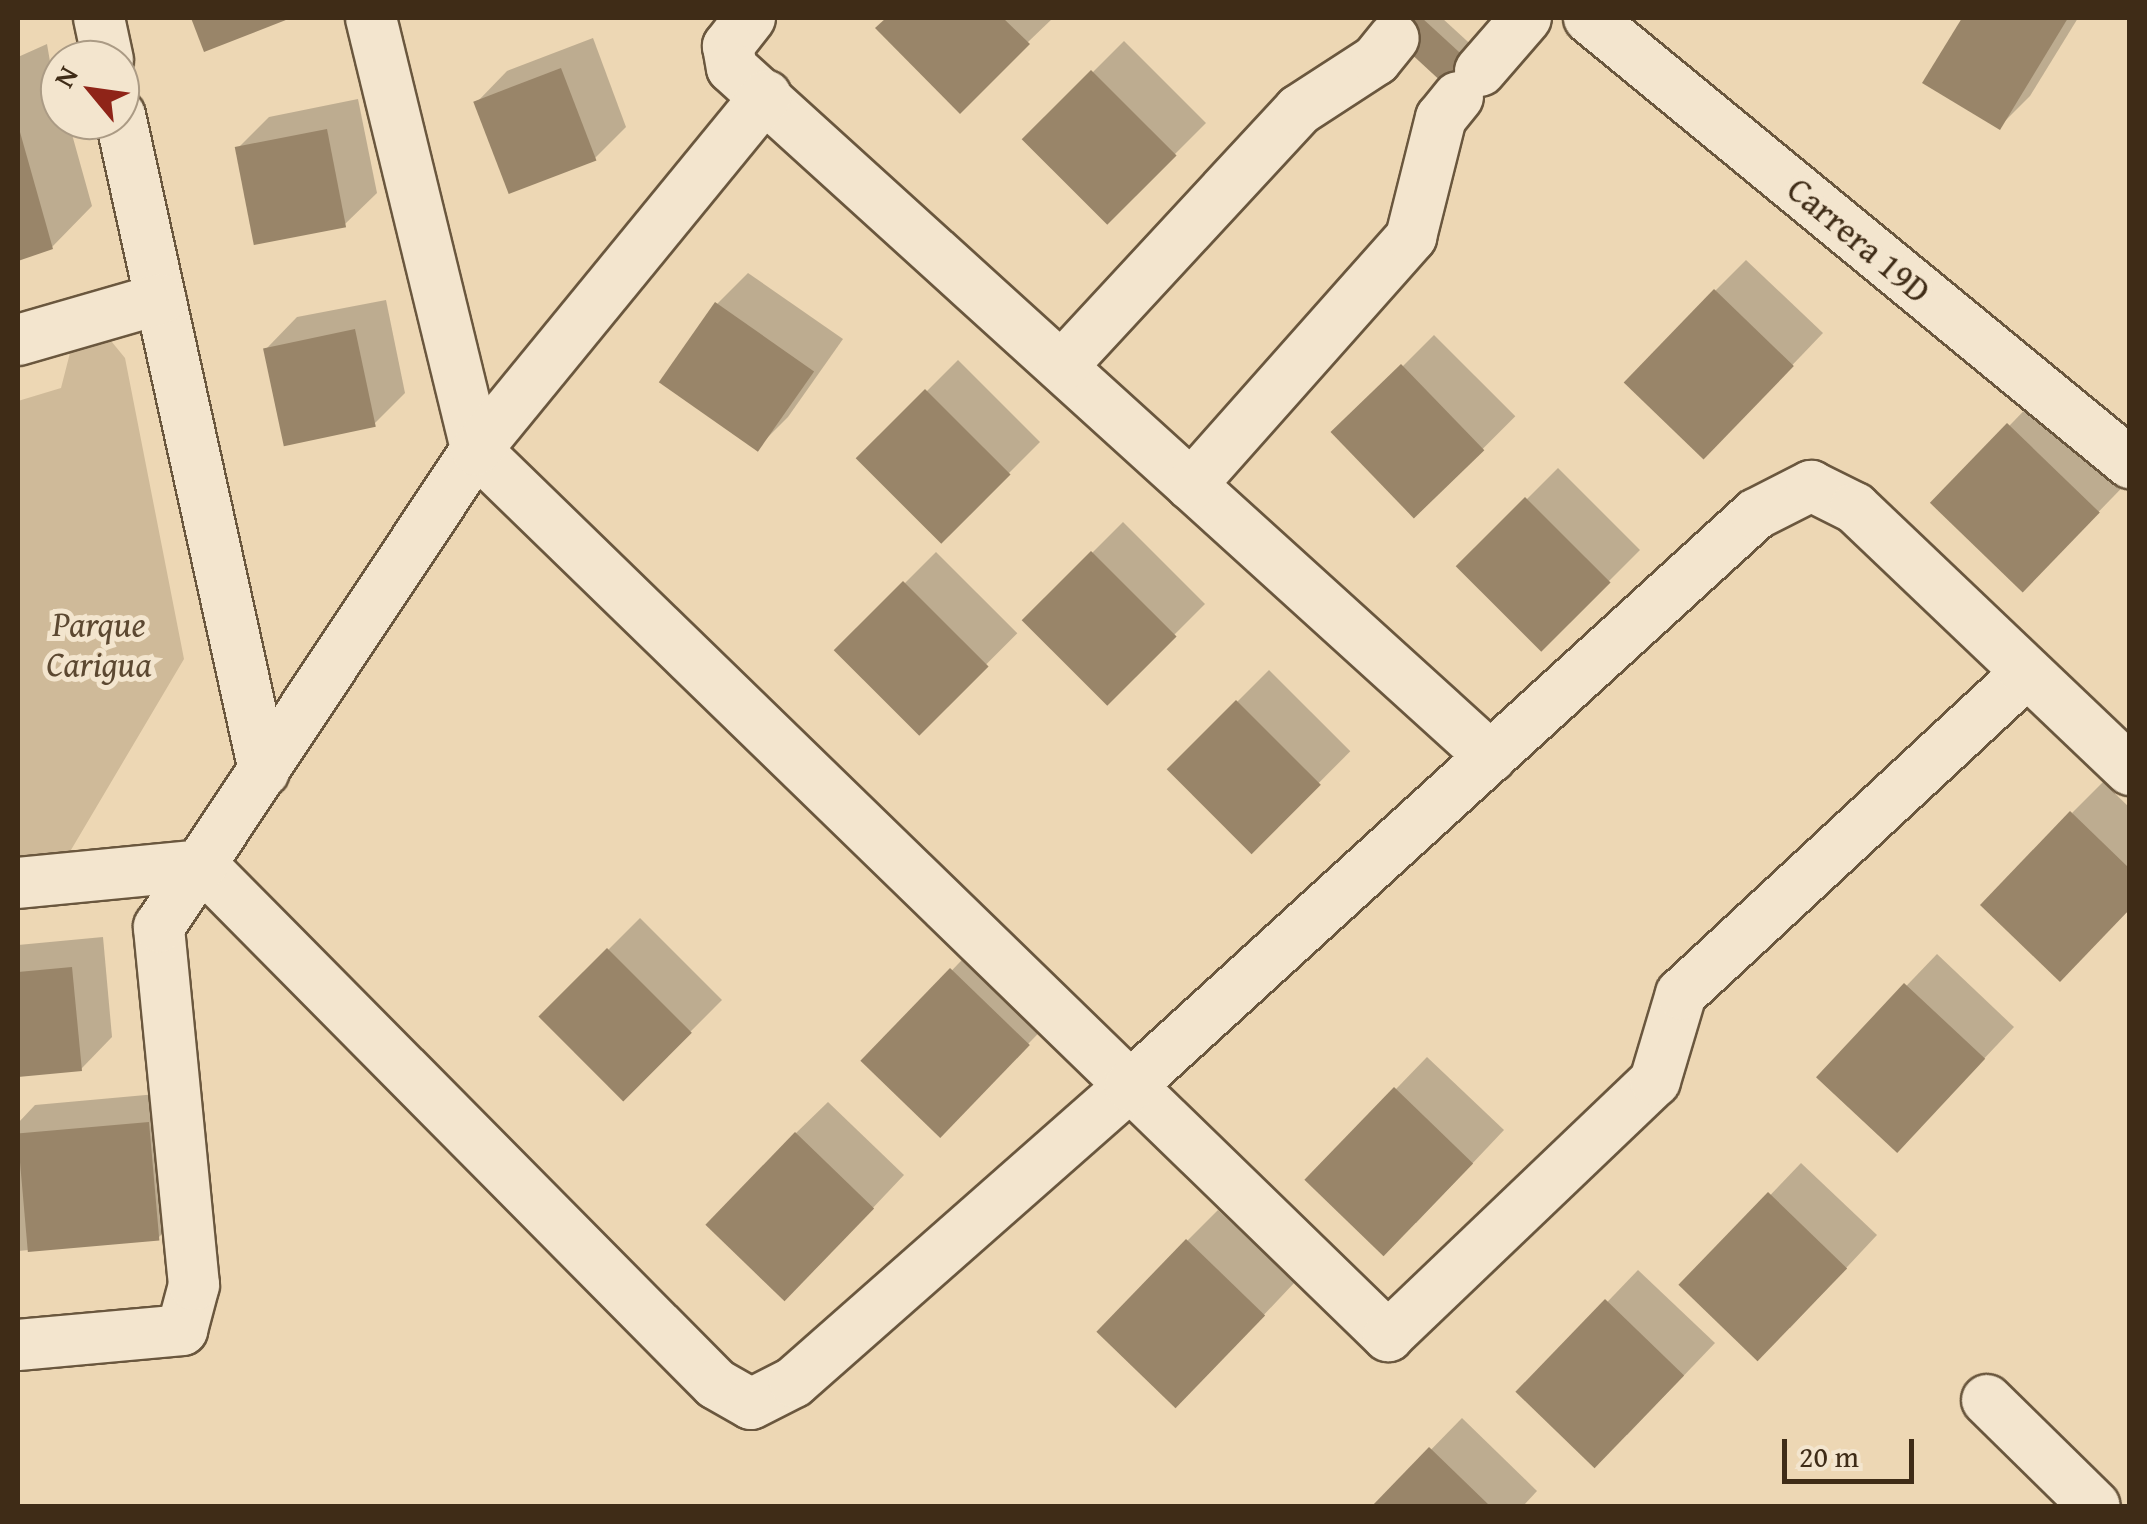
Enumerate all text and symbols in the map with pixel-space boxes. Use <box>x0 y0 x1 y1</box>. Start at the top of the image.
north arrow <box>40 40 140 140</box>
text: N <box>43 58 88 94</box>
street label: Carrera 19D <box>1779 168 1939 312</box>
park label: Parque Carigua <box>46 603 152 685</box>
scale bar <box>1787 1419 1920 1481</box>
text: 20 m <box>1799 1434 1859 1478</box>

